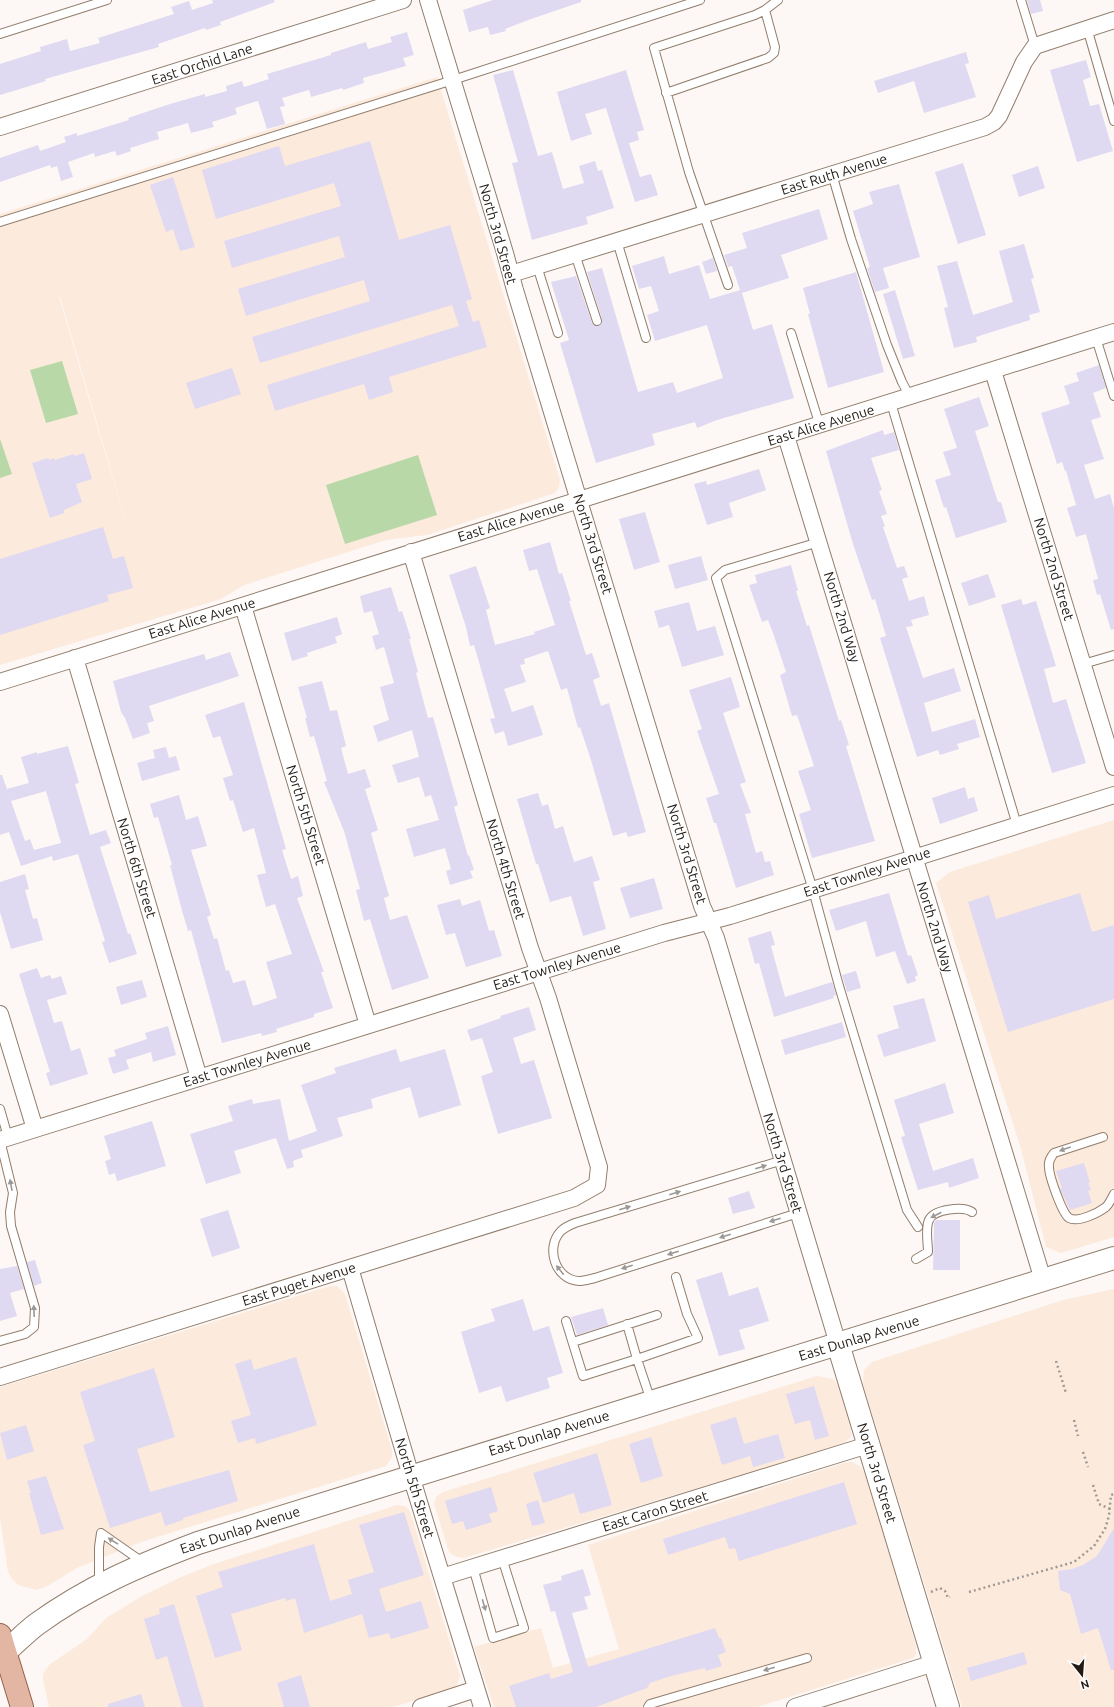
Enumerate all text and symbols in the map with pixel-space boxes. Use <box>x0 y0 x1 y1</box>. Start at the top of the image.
street label: East Orchid Lane <box>149 40 255 88</box>
street label: East Ruth Avenue <box>779 150 889 198</box>
street label: North 3rd Street <box>476 182 520 287</box>
street label: East Alice Avenue <box>766 401 876 449</box>
street label: North 3rd Street <box>570 492 616 596</box>
street label: East Alice Avenue <box>456 497 566 545</box>
street label: North 2nd Street <box>1031 516 1077 623</box>
street label: North 2nd Way <box>821 570 863 665</box>
street label: East Alice Avenue <box>147 594 257 642</box>
street label: North 5th Street <box>283 763 329 867</box>
street label: North 3rd Street <box>664 802 710 906</box>
street label: North 6th Street <box>114 816 160 920</box>
street label: North 4th Street <box>483 817 529 921</box>
street label: East Townley Avenue <box>802 844 932 900</box>
street label: North 2nd Way <box>914 880 956 975</box>
street label: East Townley Avenue <box>491 939 623 993</box>
street label: East Townley Avenue <box>181 1036 313 1090</box>
street label: North 3rd Street <box>760 1111 806 1215</box>
one-way arrow <box>1059 1146 1071 1152</box>
one-way arrow <box>756 1164 768 1170</box>
one-way arrow <box>8 1179 14 1191</box>
one-way arrow <box>670 1190 682 1196</box>
one-way arrow <box>619 1205 631 1211</box>
one-way arrow <box>930 1212 942 1219</box>
one-way arrow <box>768 1217 780 1223</box>
one-way arrow <box>719 1233 731 1239</box>
one-way arrow <box>666 1250 678 1256</box>
street label: East Puget Avenue <box>240 1259 358 1309</box>
one-way arrow <box>556 1264 564 1275</box>
one-way arrow <box>621 1264 633 1270</box>
one-way arrow <box>31 1304 37 1317</box>
street label: East Dunlap Avenue <box>797 1312 921 1364</box>
street label: East Dunlap Avenue <box>487 1407 611 1459</box>
street label: North 3rd Street <box>854 1421 900 1525</box>
street label: North 5th Street <box>392 1436 438 1540</box>
street label: East Caron Street <box>600 1487 710 1535</box>
street label: East Dunlap Avenue <box>178 1503 302 1557</box>
one-way arrow <box>107 1537 119 1544</box>
one-way arrow <box>481 1599 487 1611</box>
north arrow <box>1062 1655 1102 1695</box>
one-way arrow <box>763 1666 775 1672</box>
text: N <box>1079 1678 1091 1692</box>

